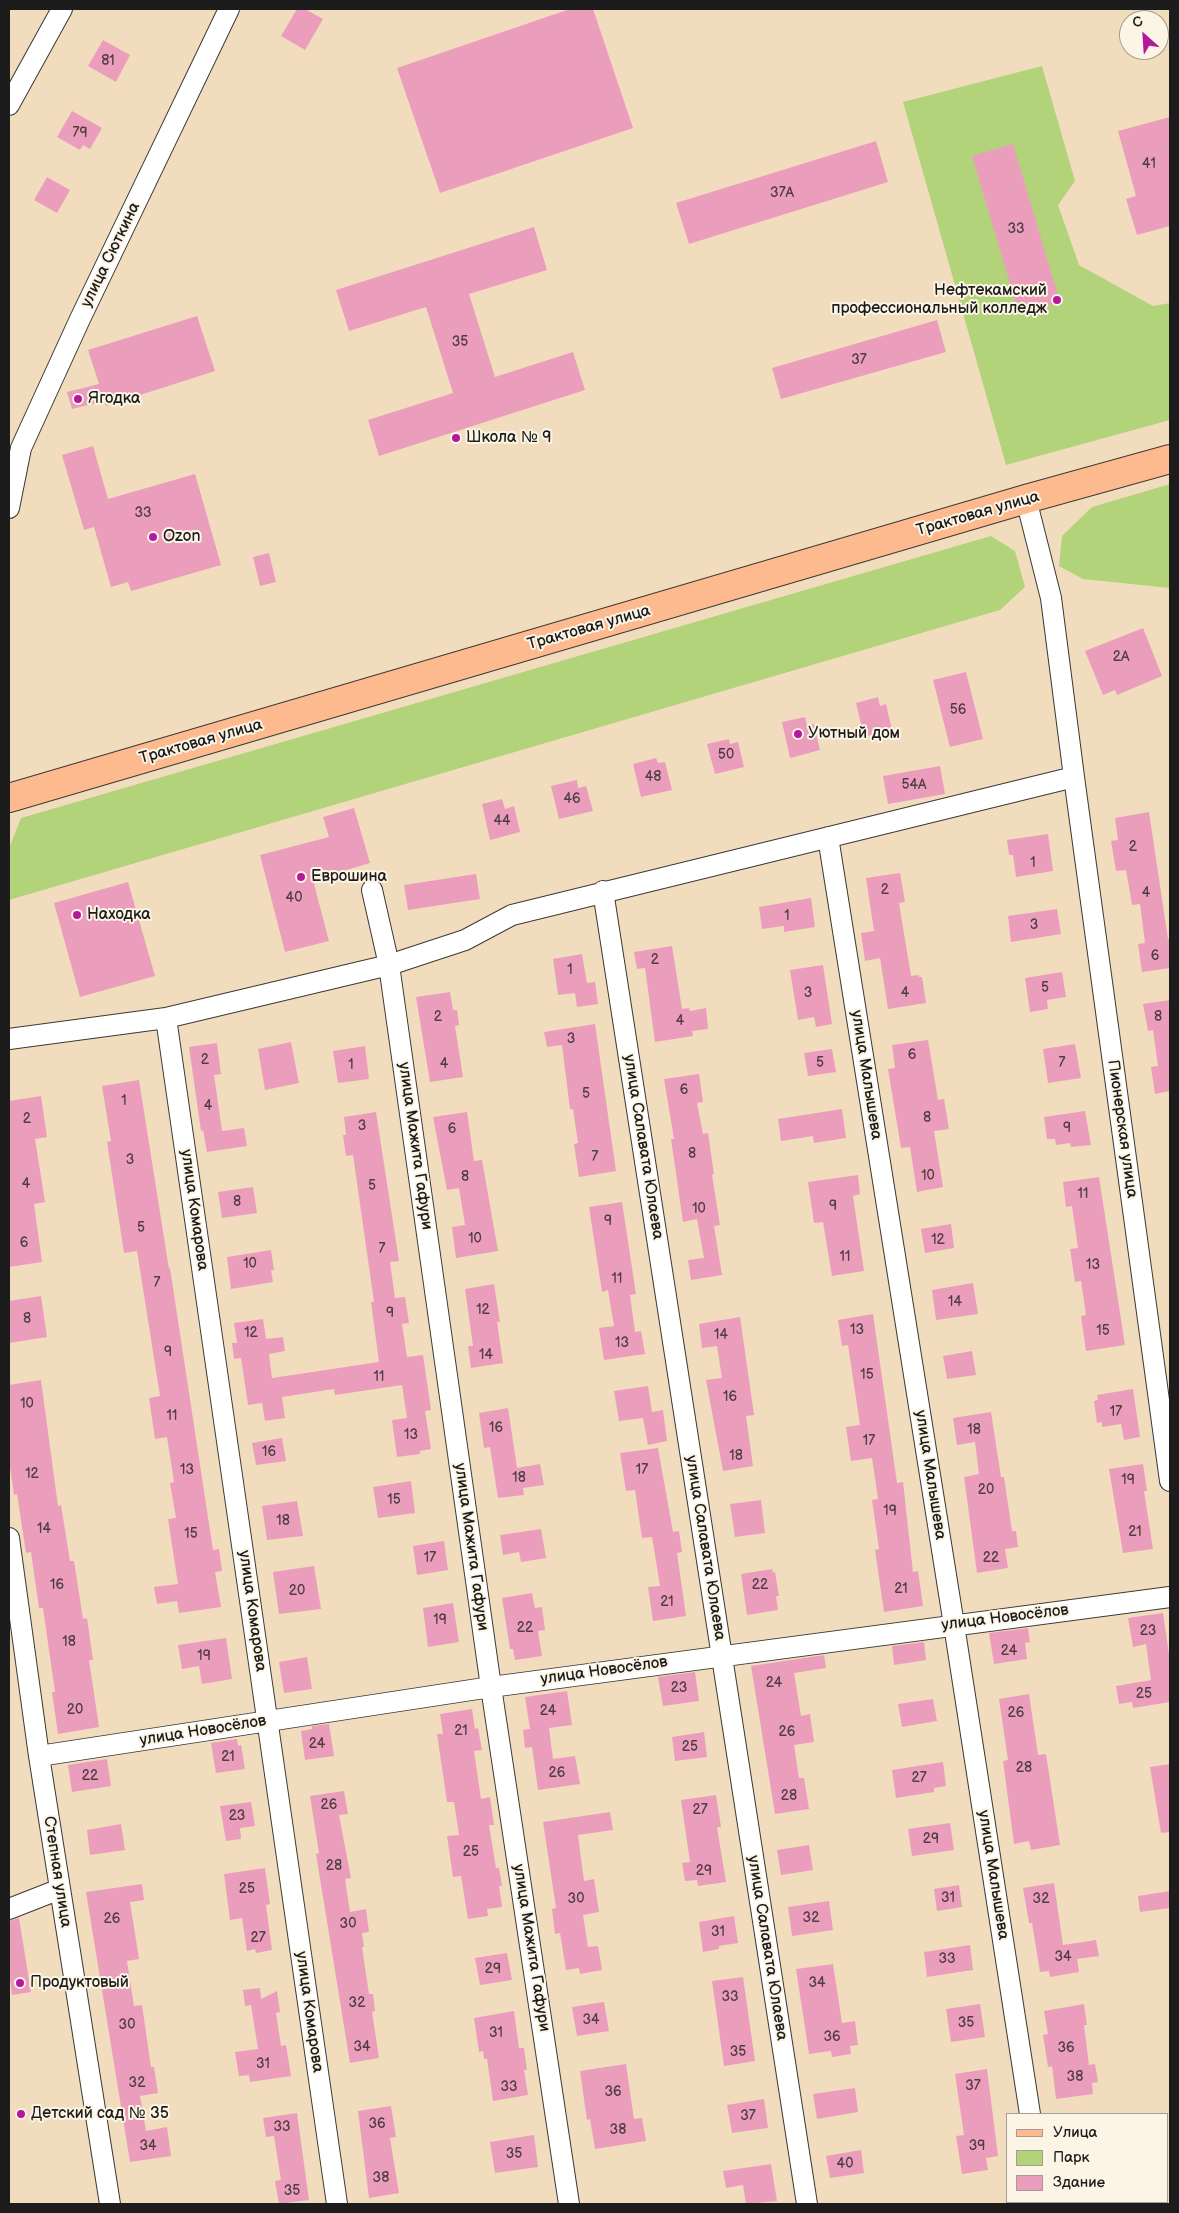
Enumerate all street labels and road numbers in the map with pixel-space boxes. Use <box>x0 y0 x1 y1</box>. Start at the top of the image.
street label: улица Сюткина <box>77 199 145 311</box>
street label: Трактовая улица <box>914 487 1042 541</box>
street label: Трактовая улица <box>525 601 653 655</box>
street label: Трактовая улица <box>137 715 265 769</box>
street label: улица Малышева <box>846 1009 886 1141</box>
street label: улица Салавата Юлаева <box>619 1053 667 1241</box>
street label: Пионерская улица <box>1103 1059 1141 1199</box>
street label: улица Мажита Гафури <box>394 1061 436 1231</box>
street label: улица Комарова <box>176 1148 212 1272</box>
street label: улица Малышева <box>910 1409 950 1541</box>
street label: улица Салавата Юлаева <box>681 1454 729 1642</box>
street label: улица Мажита Гафури <box>450 1462 492 1632</box>
street label: улица Комарова <box>234 1549 270 1673</box>
street label: улица Новосёлов <box>940 1601 1070 1635</box>
street label: улица Новосёлов <box>539 1653 669 1689</box>
street label: улица Новосёлов <box>138 1712 268 1750</box>
street label: улица Малышева <box>973 1809 1013 1941</box>
street label: Степная улица <box>39 1815 75 1929</box>
street label: улица Салавата Юлаева <box>743 1854 791 2042</box>
street label: улица Мажита Гафури <box>508 1863 554 2033</box>
street label: улица Комарова <box>291 1950 327 2074</box>

